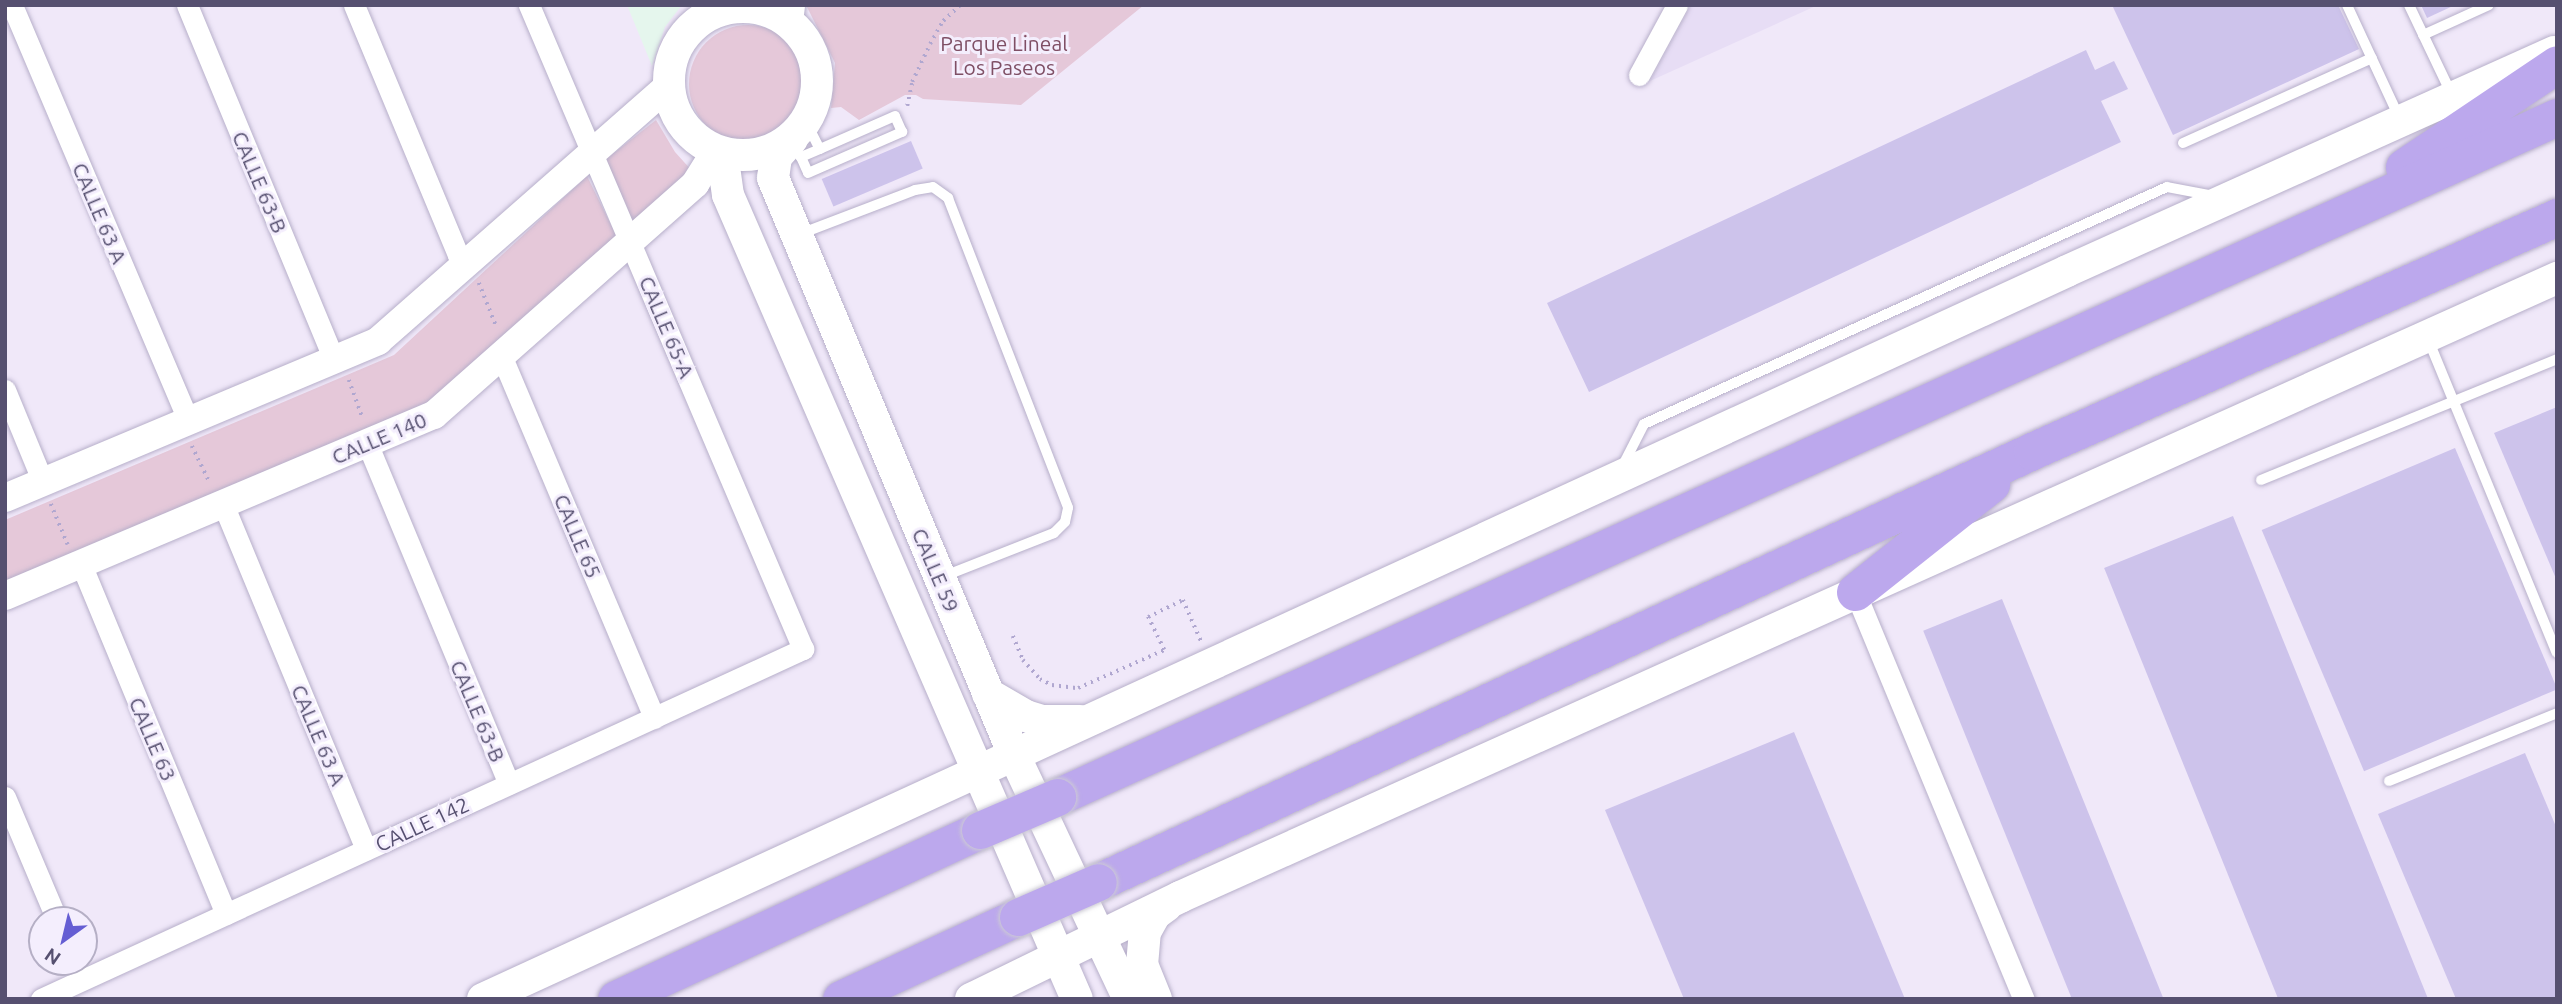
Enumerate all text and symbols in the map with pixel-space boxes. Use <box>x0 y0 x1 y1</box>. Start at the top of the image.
park label: Parque Lineal Los Paseos <box>940 30 1068 80</box>
street label: CALLE 63-B <box>227 127 293 237</box>
street label: CALLE 63 A <box>67 159 133 267</box>
street label: CALLE 65-A <box>634 272 700 382</box>
street label: CALLE 140 <box>328 407 430 469</box>
street label: CALLE 65 <box>549 490 607 582</box>
street label: CALLE 59 <box>907 524 965 616</box>
street label: CALLE 63-B <box>445 656 511 766</box>
street label: CALLE 63 A <box>286 681 352 789</box>
street label: CALLE 63 <box>124 693 182 785</box>
street label: CALLE 142 <box>371 791 473 857</box>
north arrow <box>28 906 98 976</box>
text: N <box>40 944 64 970</box>

